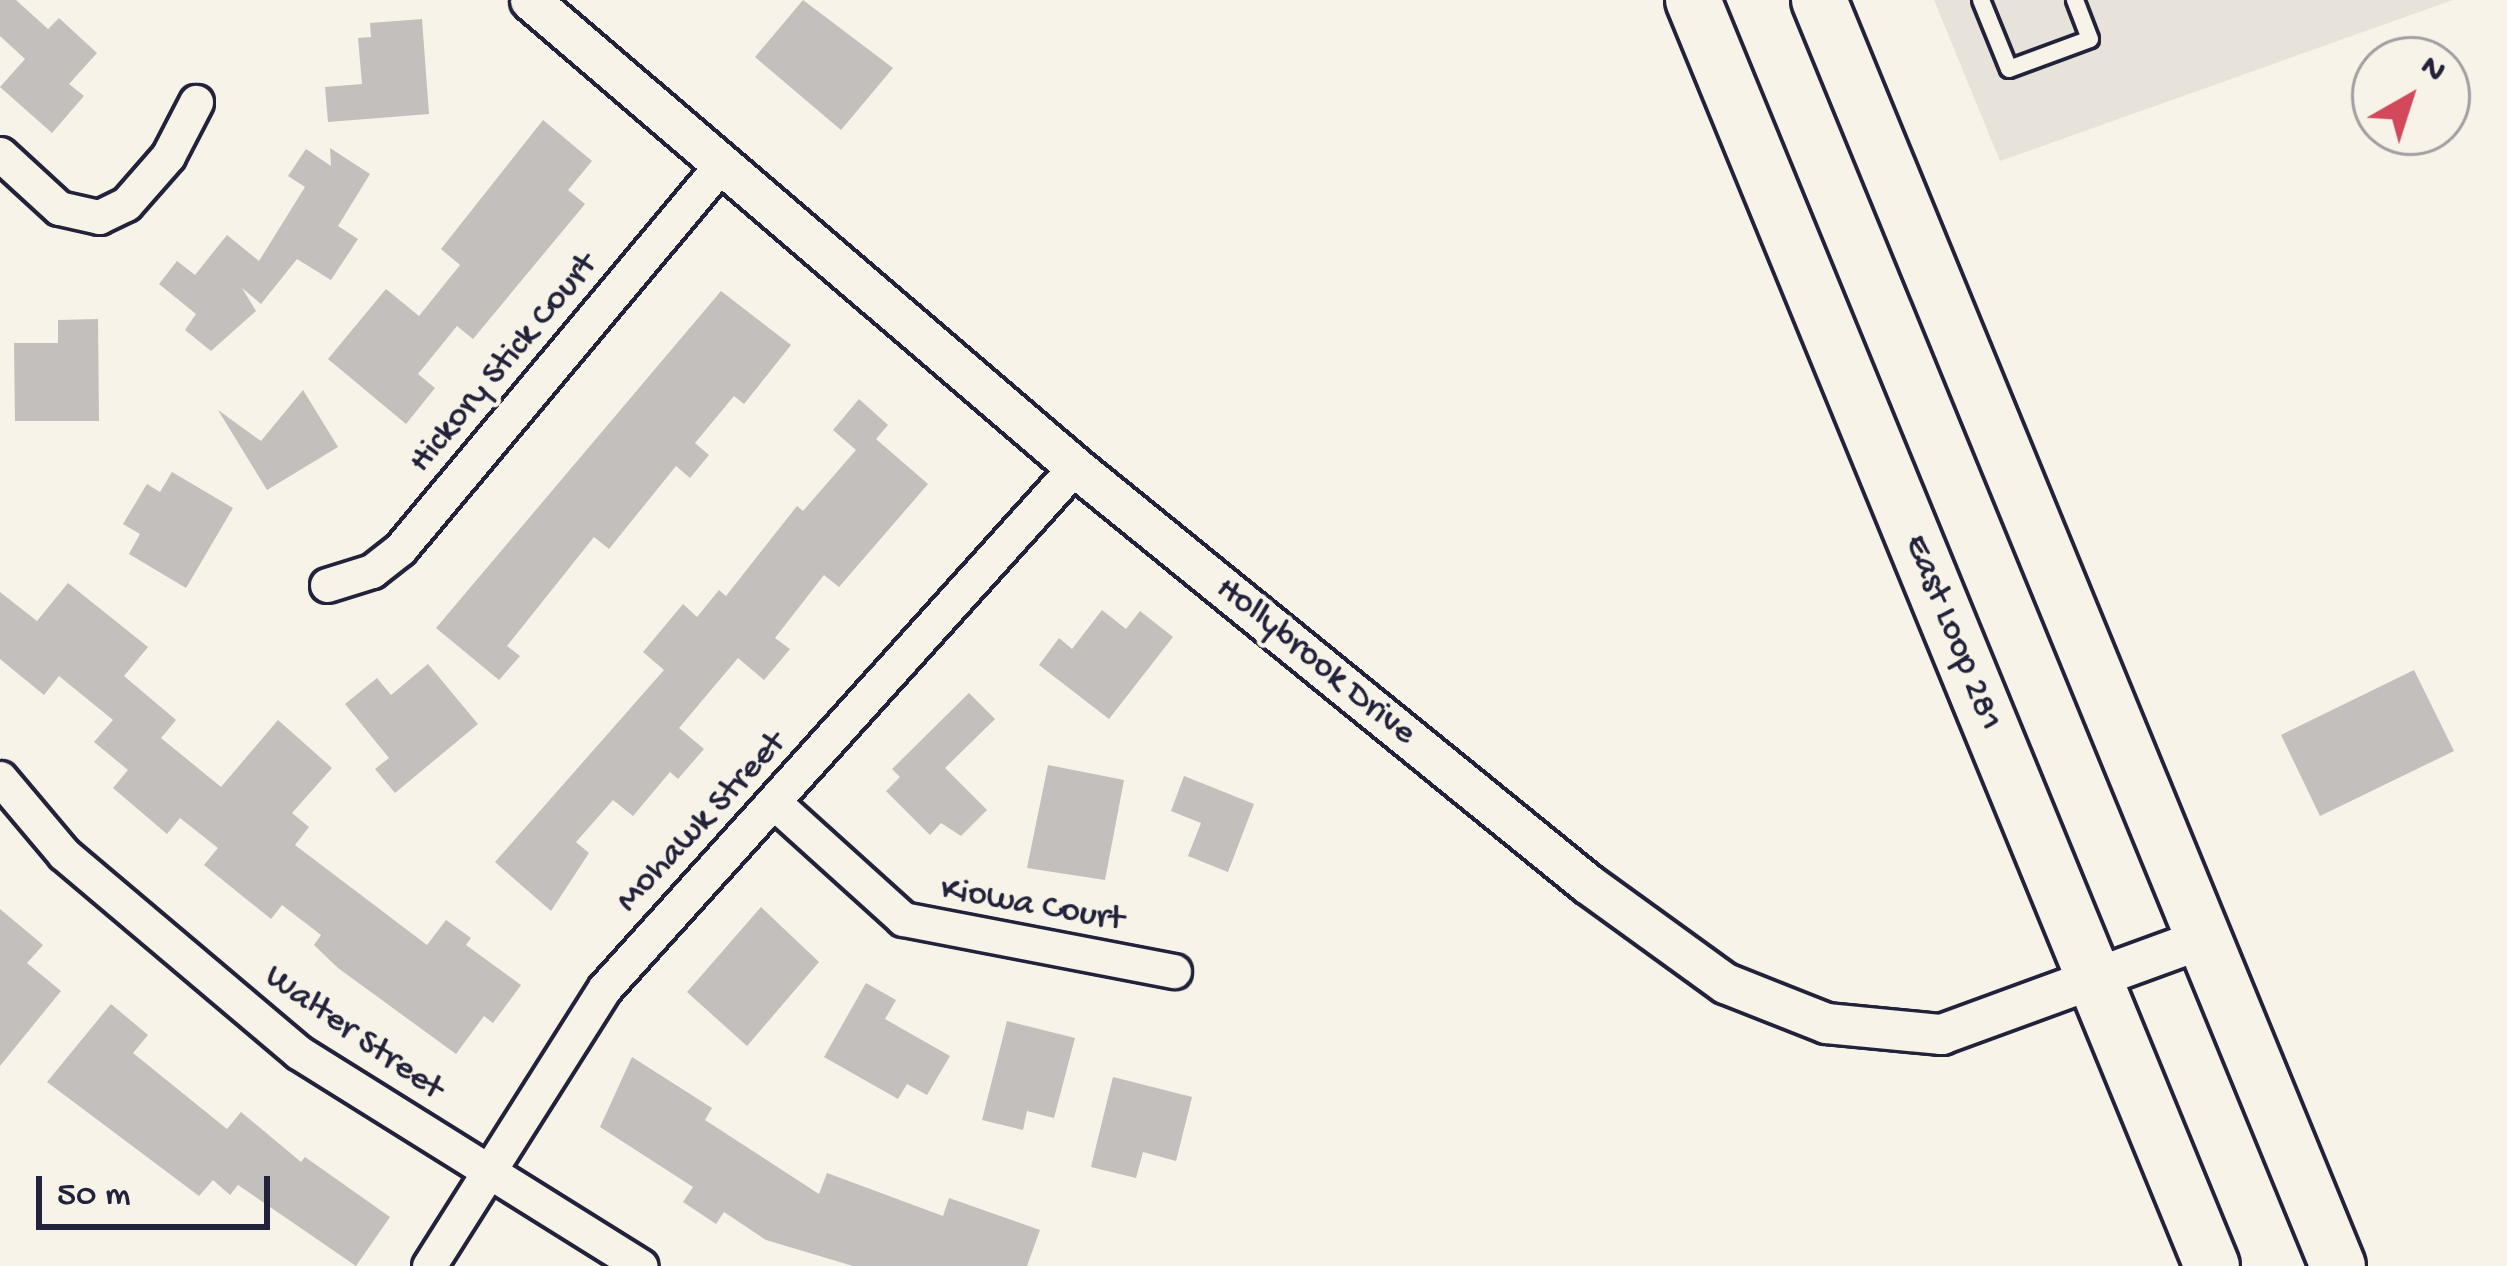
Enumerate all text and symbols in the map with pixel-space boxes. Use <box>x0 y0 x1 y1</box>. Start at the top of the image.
north arrow <box>2351 36 2471 156</box>
text: N <box>2411 49 2452 92</box>
street label: Hickory Stick Court <box>400 246 608 482</box>
street label: East Loop 281 <box>1893 529 2011 737</box>
street label: Hollybrook Drive <box>1206 568 1424 756</box>
street label: Mohawk Street <box>607 724 797 922</box>
street label: Kiowa Court <box>937 869 1127 943</box>
street label: Walter Street <box>255 956 451 1112</box>
scale bar <box>42 1152 276 1226</box>
text: 50 m <box>57 1175 130 1218</box>

